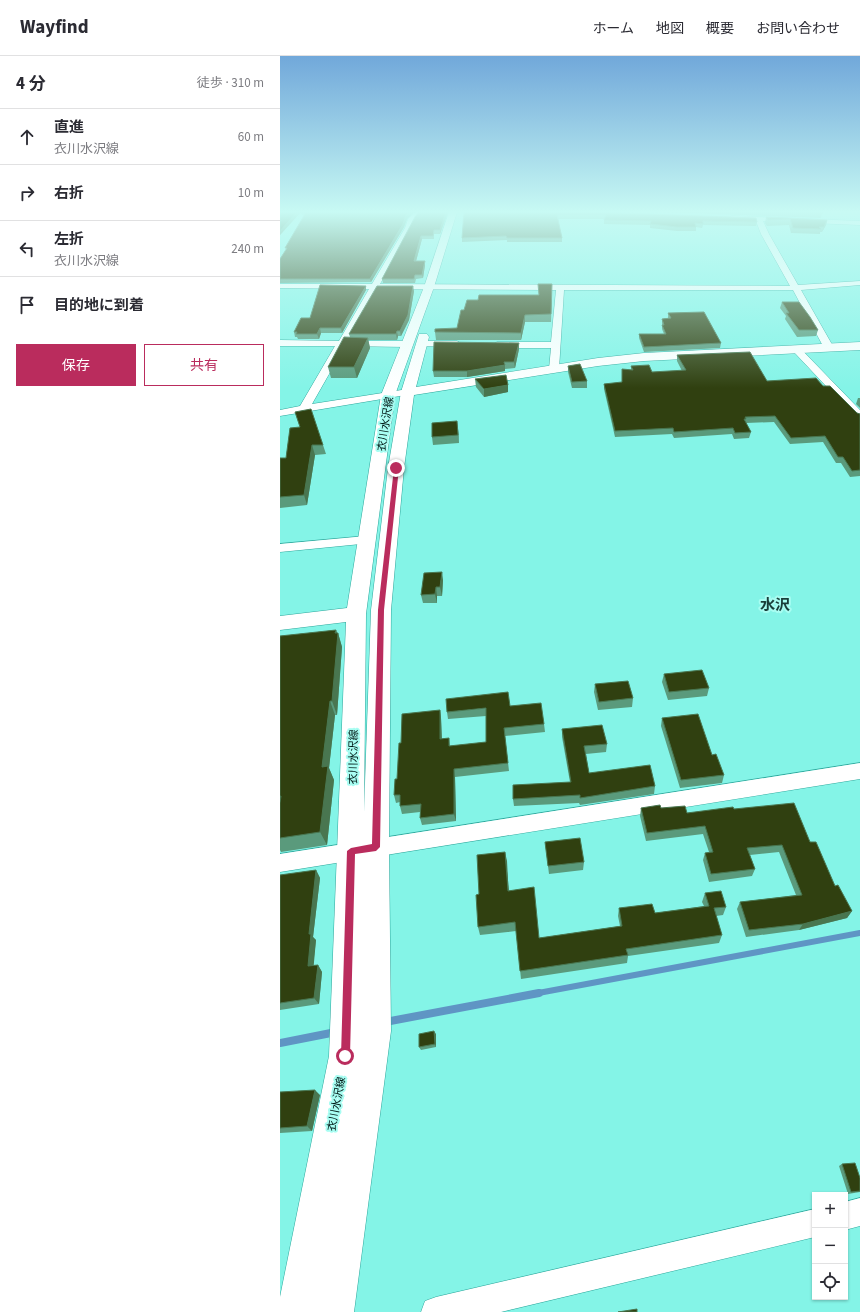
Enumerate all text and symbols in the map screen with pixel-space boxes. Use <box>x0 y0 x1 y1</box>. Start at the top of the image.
text: Wayfind <box>20 14 89 41</box>
text: ホーム <box>592 19 634 39</box>
text: 地図 <box>656 19 684 39</box>
text: 概要 <box>706 19 734 39</box>
text: お問い合わせ <box>756 19 840 39</box>
text: 4 分 <box>16 72 45 96</box>
text: 徒歩 · 310 m <box>197 74 264 92</box>
text: 直進 <box>54 117 84 138</box>
icon: ahead <box>16 126 38 148</box>
text: 60 m <box>238 128 264 146</box>
text: 衣川水沢線 <box>54 140 119 158</box>
icon: right <box>16 182 38 204</box>
text: 右折 <box>54 183 84 204</box>
text: 10 m <box>238 184 264 202</box>
text: 左折 <box>54 229 84 250</box>
icon: left <box>16 238 38 260</box>
text: 240 m <box>231 240 264 258</box>
text: 衣川水沢線 <box>54 252 119 270</box>
icon: arrive <box>16 294 38 316</box>
text: 目的地に到着 <box>54 295 144 316</box>
button: 保存 <box>16 344 136 386</box>
button: 共有 <box>144 344 264 386</box>
street label: 衣川水沢線 <box>374 396 397 452</box>
route end <box>387 459 405 477</box>
district label: 水沢 <box>760 595 790 616</box>
street label: 衣川水沢線 <box>346 729 361 785</box>
route start <box>336 1047 354 1065</box>
street label: 衣川水沢線 <box>324 1076 349 1133</box>
map controls <box>812 1192 848 1300</box>
button: + <box>812 1192 848 1228</box>
button: − <box>812 1228 848 1264</box>
button: locate <box>812 1264 848 1300</box>

